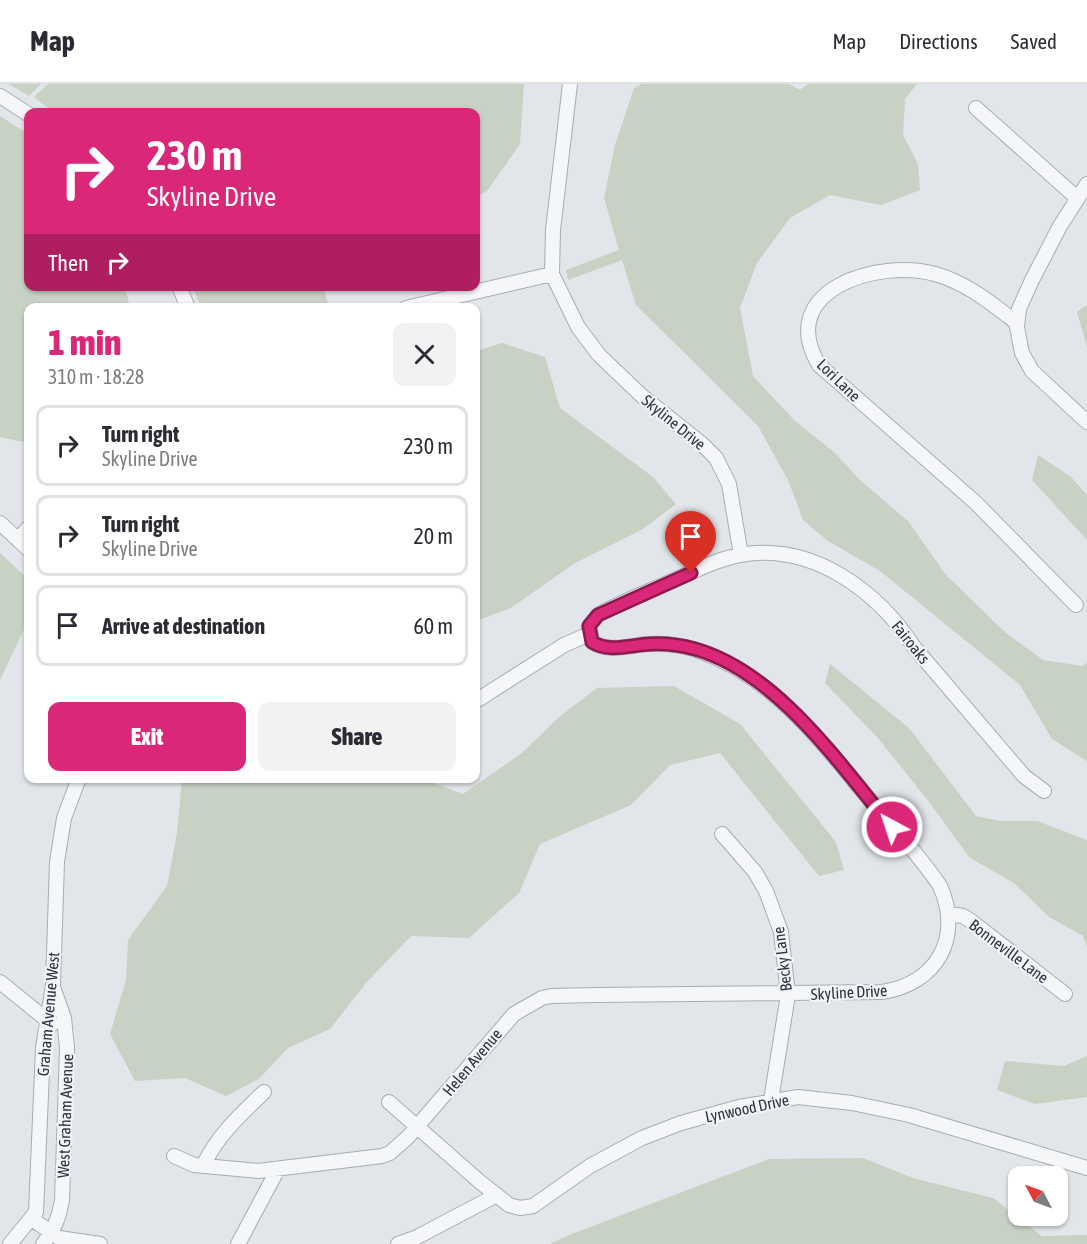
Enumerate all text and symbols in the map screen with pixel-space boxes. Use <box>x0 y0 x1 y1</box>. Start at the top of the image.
text: Map <box>30 25 75 57</box>
text: Map <box>832 29 866 53</box>
text: Directions <box>899 29 978 53</box>
text: Saved <box>1011 29 1057 53</box>
text: 230 m <box>147 131 242 179</box>
icon: right <box>48 132 126 210</box>
text: Skyline Drive <box>147 181 276 212</box>
icon: right <box>101 246 134 279</box>
text: Then <box>48 250 89 276</box>
text: 1 min <box>48 321 122 363</box>
button: close <box>393 323 456 386</box>
street label: Lori Lane <box>814 355 864 405</box>
text: 310 m · 18:28 <box>48 365 144 388</box>
street label: Skyline Drive <box>638 391 709 454</box>
text: Turn right <box>102 421 179 447</box>
icon: right <box>51 429 84 462</box>
text: 230 m <box>403 433 453 459</box>
text: Skyline Drive <box>102 447 198 470</box>
text: Turn right <box>102 511 179 537</box>
pin <box>665 511 716 573</box>
icon: right <box>51 519 84 552</box>
icon: arrive <box>674 520 707 553</box>
text: 20 m <box>413 523 453 549</box>
text: Skyline Drive <box>102 537 198 560</box>
icon: arrive <box>51 609 84 642</box>
text: Arrive at destination <box>102 613 265 639</box>
text: 60 m <box>413 613 453 639</box>
street label: Fairoaks <box>888 617 934 667</box>
button: Exit <box>48 702 246 771</box>
button: Share <box>258 702 456 771</box>
position arrow <box>860 795 924 859</box>
street label: Bonneville Lane <box>966 915 1052 987</box>
street label: Becky Lane <box>769 925 796 992</box>
street label: Graham Avenue West <box>34 951 62 1077</box>
street label: Skyline Drive <box>810 981 888 1004</box>
street label: Helen Avenue <box>439 1025 505 1099</box>
street label: West Graham Avenue <box>54 1054 76 1178</box>
street label: Lynwood Drive <box>703 1090 791 1127</box>
north arrow <box>1008 1166 1068 1226</box>
map controls <box>1008 1166 1068 1226</box>

